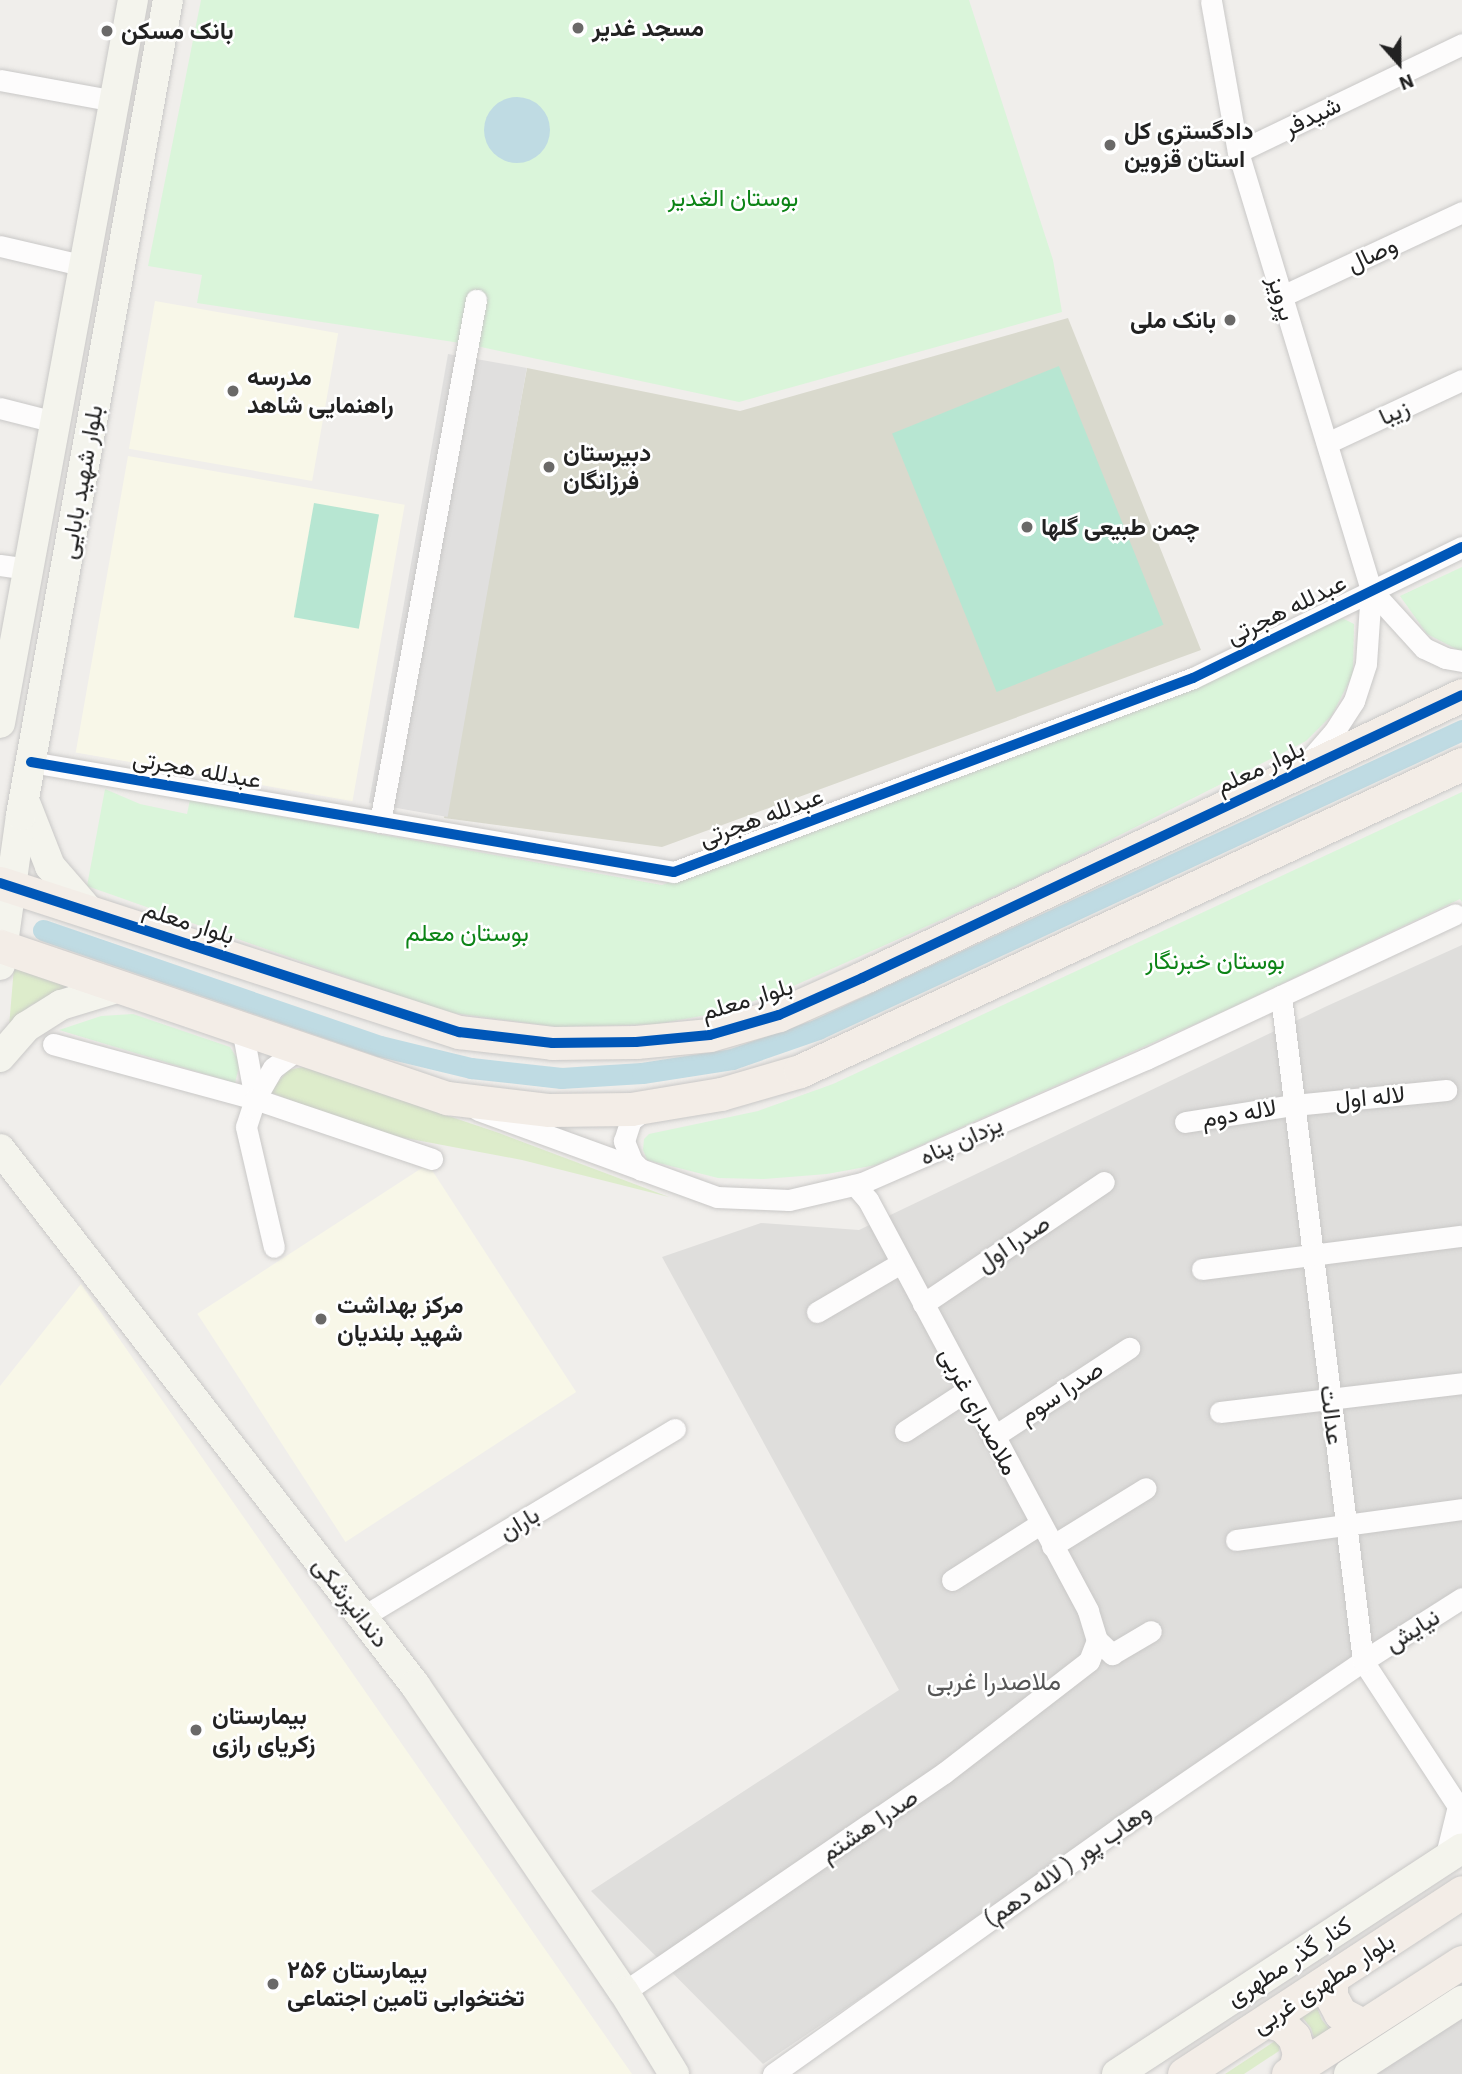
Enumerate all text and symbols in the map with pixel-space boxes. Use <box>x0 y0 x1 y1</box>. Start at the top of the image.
place label: مسجد غدیر <box>592 14 704 42</box>
place label: بانک مسکن <box>121 17 234 45</box>
marker: مسجد غدیر <box>570 20 586 36</box>
marker: بانک مسکن <box>99 23 115 39</box>
north arrow <box>1364 28 1434 98</box>
text: N <box>1396 69 1417 96</box>
street label: شیدفر <box>1278 90 1346 142</box>
place label: دادگستری کل استان قزوین <box>1124 117 1253 173</box>
marker: دادگستری کل استان قزوین <box>1102 137 1118 153</box>
park label: بوستان الغدیر <box>668 184 798 212</box>
street label: وصال <box>1342 230 1402 278</box>
street label: پرویز <box>1262 272 1302 324</box>
place label: بانک ملی <box>1130 306 1216 334</box>
marker: بانک ملی <box>1222 312 1238 328</box>
place label: مدرسه راهنمایی شاهد <box>247 363 394 419</box>
marker: مدرسه راهنمایی شاهد <box>225 383 241 399</box>
street label: زیبا <box>1374 393 1414 431</box>
street label: بلوار شهید بابایی <box>53 403 109 561</box>
place label: دبیرستان فرزانگان <box>563 439 651 495</box>
marker: دبیرستان فرزانگان <box>541 459 557 475</box>
place label: چمن طبیعی گلها <box>1041 513 1199 541</box>
marker: چمن طبیعی گلها <box>1019 519 1035 535</box>
street label: عبدلله هجرتی <box>1221 568 1351 650</box>
street label: بلوار معلم <box>1211 734 1309 800</box>
street label: عبدلله هجرتی <box>131 744 263 794</box>
street label: عبدلله هجرتی <box>695 781 827 853</box>
street label: بلوار معلم <box>140 894 238 950</box>
park label: بوستان معلم <box>405 919 529 947</box>
park label: بوستان خبرنگار <box>1145 947 1285 975</box>
street label: بلوار معلم <box>698 971 796 1027</box>
street label: لاله اول <box>1334 1080 1406 1114</box>
street label: لاله دوم <box>1200 1093 1278 1133</box>
street label: یزدان پناه <box>915 1109 1007 1171</box>
street label: صدرا اول <box>971 1208 1055 1278</box>
place label: مرکز بهداشت شهید بلندیان <box>337 1291 464 1347</box>
marker: مرکز بهداشت شهید بلندیان <box>311 1309 331 1329</box>
street label: ملاصدرای غربی <box>933 1342 1025 1480</box>
street label: صدرا سوم <box>1014 1354 1108 1430</box>
street label: عدالت <box>1314 1383 1350 1447</box>
street label: باران <box>494 1500 544 1546</box>
street label: دندانپزشکی <box>307 1551 395 1653</box>
street label: نيايش <box>1379 1602 1445 1658</box>
district label: ملاصدرا غربی <box>927 1665 1061 1697</box>
place label: بیمارستان زکریای رازی <box>212 1702 315 1758</box>
marker: بیمارستان زکریای رازی <box>186 1720 206 1740</box>
street label: صدرا هشتم <box>815 1782 923 1868</box>
street label: وهاب پور ( لاله دهم) <box>978 1797 1156 1933</box>
street label: کنار گذر مطهری <box>1221 1910 1357 2012</box>
street label: بلوار مطهری غربی <box>1247 1926 1399 2040</box>
place label: بیمارستان ۲۵۶ تختخوابی تامین اجتماعی <box>287 1956 525 2012</box>
marker: بیمارستان ۲۵۶ تختخوابی تامین اجتماعی <box>265 1976 281 1992</box>

